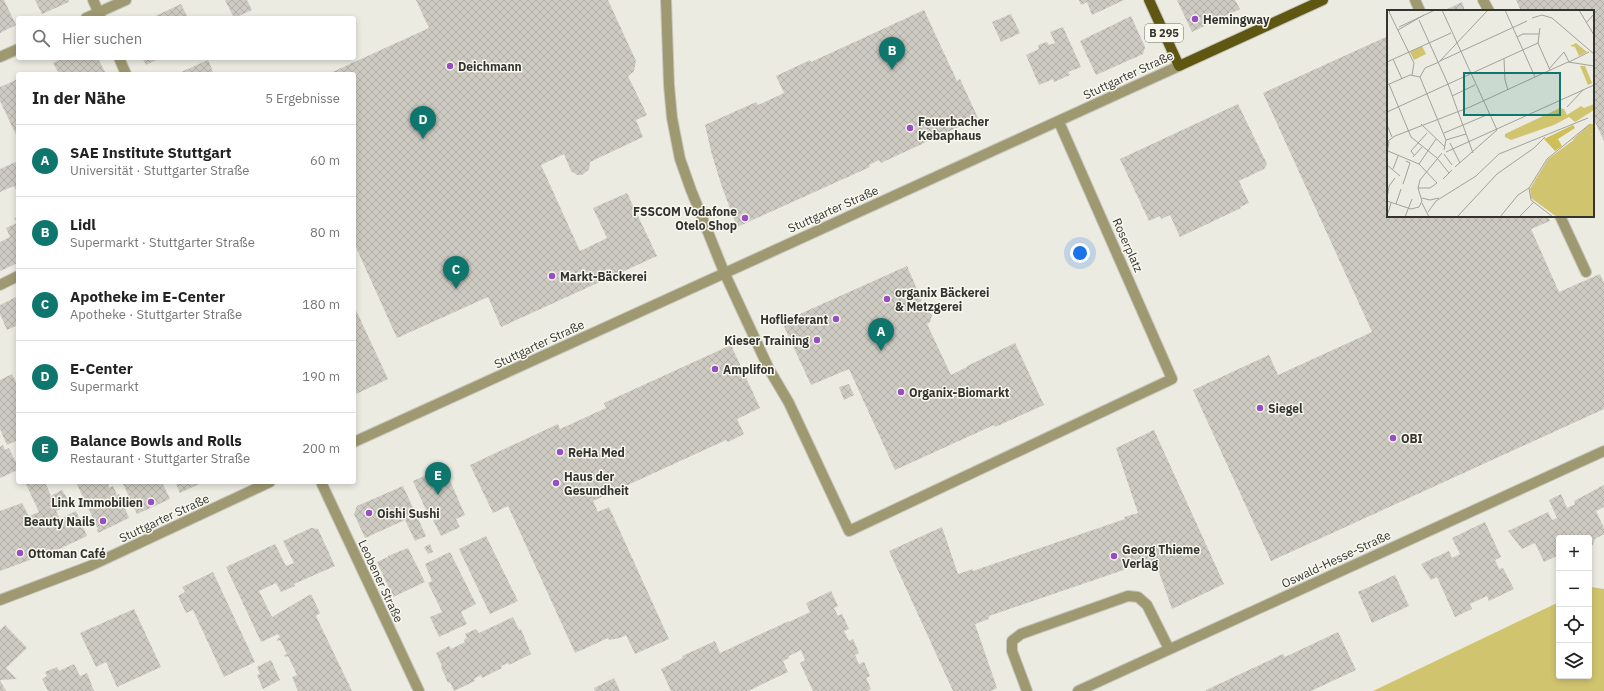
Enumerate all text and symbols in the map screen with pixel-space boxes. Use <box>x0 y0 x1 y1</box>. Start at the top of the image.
inset map <box>1387 10 1594 217</box>
place label: Hemingway <box>1203 12 1270 27</box>
marker: Hemingway <box>1190 14 1200 24</box>
search box <box>16 16 356 60</box>
road number: B 295 <box>1145 24 1183 42</box>
icon: search <box>30 27 52 49</box>
text: Hier suchen <box>62 29 142 48</box>
pin: B <box>879 37 905 70</box>
street label: Stuttgarter Straße <box>1081 47 1176 102</box>
place label: Deichmann <box>458 59 522 74</box>
marker: Deichmann <box>445 61 455 71</box>
text: In der Nähe <box>32 87 126 109</box>
text: 5 Ergebnisse <box>265 90 340 107</box>
pin: D <box>410 106 436 139</box>
place label: Feuerbacher Kebaphaus <box>918 114 989 143</box>
marker: Feuerbacher Kebaphaus <box>905 123 915 133</box>
text: SAE Institute Stuttgart <box>70 143 232 162</box>
text: A <box>41 152 49 169</box>
text: 60 m <box>310 152 340 169</box>
text: Universität · Stuttgarter Straße <box>70 162 249 179</box>
street label: Stuttgarter Straße <box>785 182 881 236</box>
place label: FSSCOM Vodafone Otelo Shop <box>633 204 737 233</box>
marker: FSSCOM Vodafone Otelo Shop <box>740 213 750 223</box>
text: Lidl <box>70 215 96 234</box>
street label: Roserplatz <box>1109 216 1147 275</box>
text: B <box>41 224 49 241</box>
text: 80 m <box>310 224 340 241</box>
text: Supermarkt · Stuttgarter Straße <box>70 234 255 251</box>
your location <box>1070 243 1090 263</box>
pin: C <box>443 256 469 289</box>
place label: Markt-Bäckerei <box>560 269 647 284</box>
marker: Markt-Bäckerei <box>547 271 557 281</box>
place label: organix Bäckerei & Metzgerei <box>895 285 989 314</box>
text: Apotheke im E-Center <box>70 287 225 306</box>
marker: organix Bäckerei & Metzgerei <box>882 294 892 304</box>
text: C <box>41 296 49 313</box>
text: 180 m <box>302 296 340 313</box>
text: Apotheke · Stuttgarter Straße <box>70 306 242 323</box>
place label: Hoflieferant <box>760 312 828 327</box>
marker: Hoflieferant <box>831 314 841 324</box>
street label: Stuttgarter Straße <box>492 316 587 371</box>
pin: A <box>868 318 894 351</box>
place label: Kieser Training <box>724 333 809 348</box>
marker: Kieser Training <box>812 335 822 345</box>
text: E-Center <box>70 359 133 378</box>
place label: Amplifon <box>723 362 775 377</box>
marker: Amplifon <box>710 364 720 374</box>
text: D <box>40 368 50 385</box>
text: 190 m <box>302 368 340 385</box>
text: Supermarkt <box>70 378 139 395</box>
place label: Organix-Biomarkt <box>909 385 1010 400</box>
marker: Organix-Biomarkt <box>896 387 906 397</box>
place label: Siegel <box>1268 401 1303 416</box>
marker: Siegel <box>1255 403 1265 413</box>
text: Balance Bowls and Rolls <box>70 431 242 450</box>
place label: OBI <box>1401 431 1423 446</box>
marker: OBI <box>1388 433 1398 443</box>
text: E <box>41 440 49 457</box>
text: 200 m <box>302 440 340 457</box>
place label: ReHa Med <box>568 445 625 460</box>
marker: ReHa Med <box>555 447 565 457</box>
text: Restaurant · Stuttgarter Straße <box>70 450 250 467</box>
pin: E <box>425 462 451 495</box>
place label: Haus der Gesundheit <box>564 469 629 498</box>
marker: Haus der Gesundheit <box>551 478 561 488</box>
street label: Stuttgarter Straße <box>117 490 212 545</box>
place label: Link Immobilien <box>51 495 143 510</box>
marker: Link Immobilien <box>146 497 156 507</box>
place label: Oishi Sushi <box>377 506 440 521</box>
marker: Oishi Sushi <box>364 508 374 518</box>
place label: Beauty Nails <box>24 514 95 529</box>
marker: Beauty Nails <box>98 516 108 526</box>
street label: Oswald-Hesse-Straße <box>1279 527 1393 591</box>
map controls <box>1556 535 1592 679</box>
button: + <box>1556 535 1592 571</box>
street label: Leobener Straße <box>355 537 407 625</box>
place label: Georg Thieme Verlag <box>1122 542 1200 571</box>
place label: Ottoman Café <box>28 546 106 561</box>
marker: Ottoman Café <box>15 548 25 558</box>
marker: Georg Thieme Verlag <box>1109 551 1119 561</box>
button: − <box>1556 571 1592 607</box>
button: locate <box>1556 607 1592 643</box>
button: layers <box>1556 643 1592 679</box>

